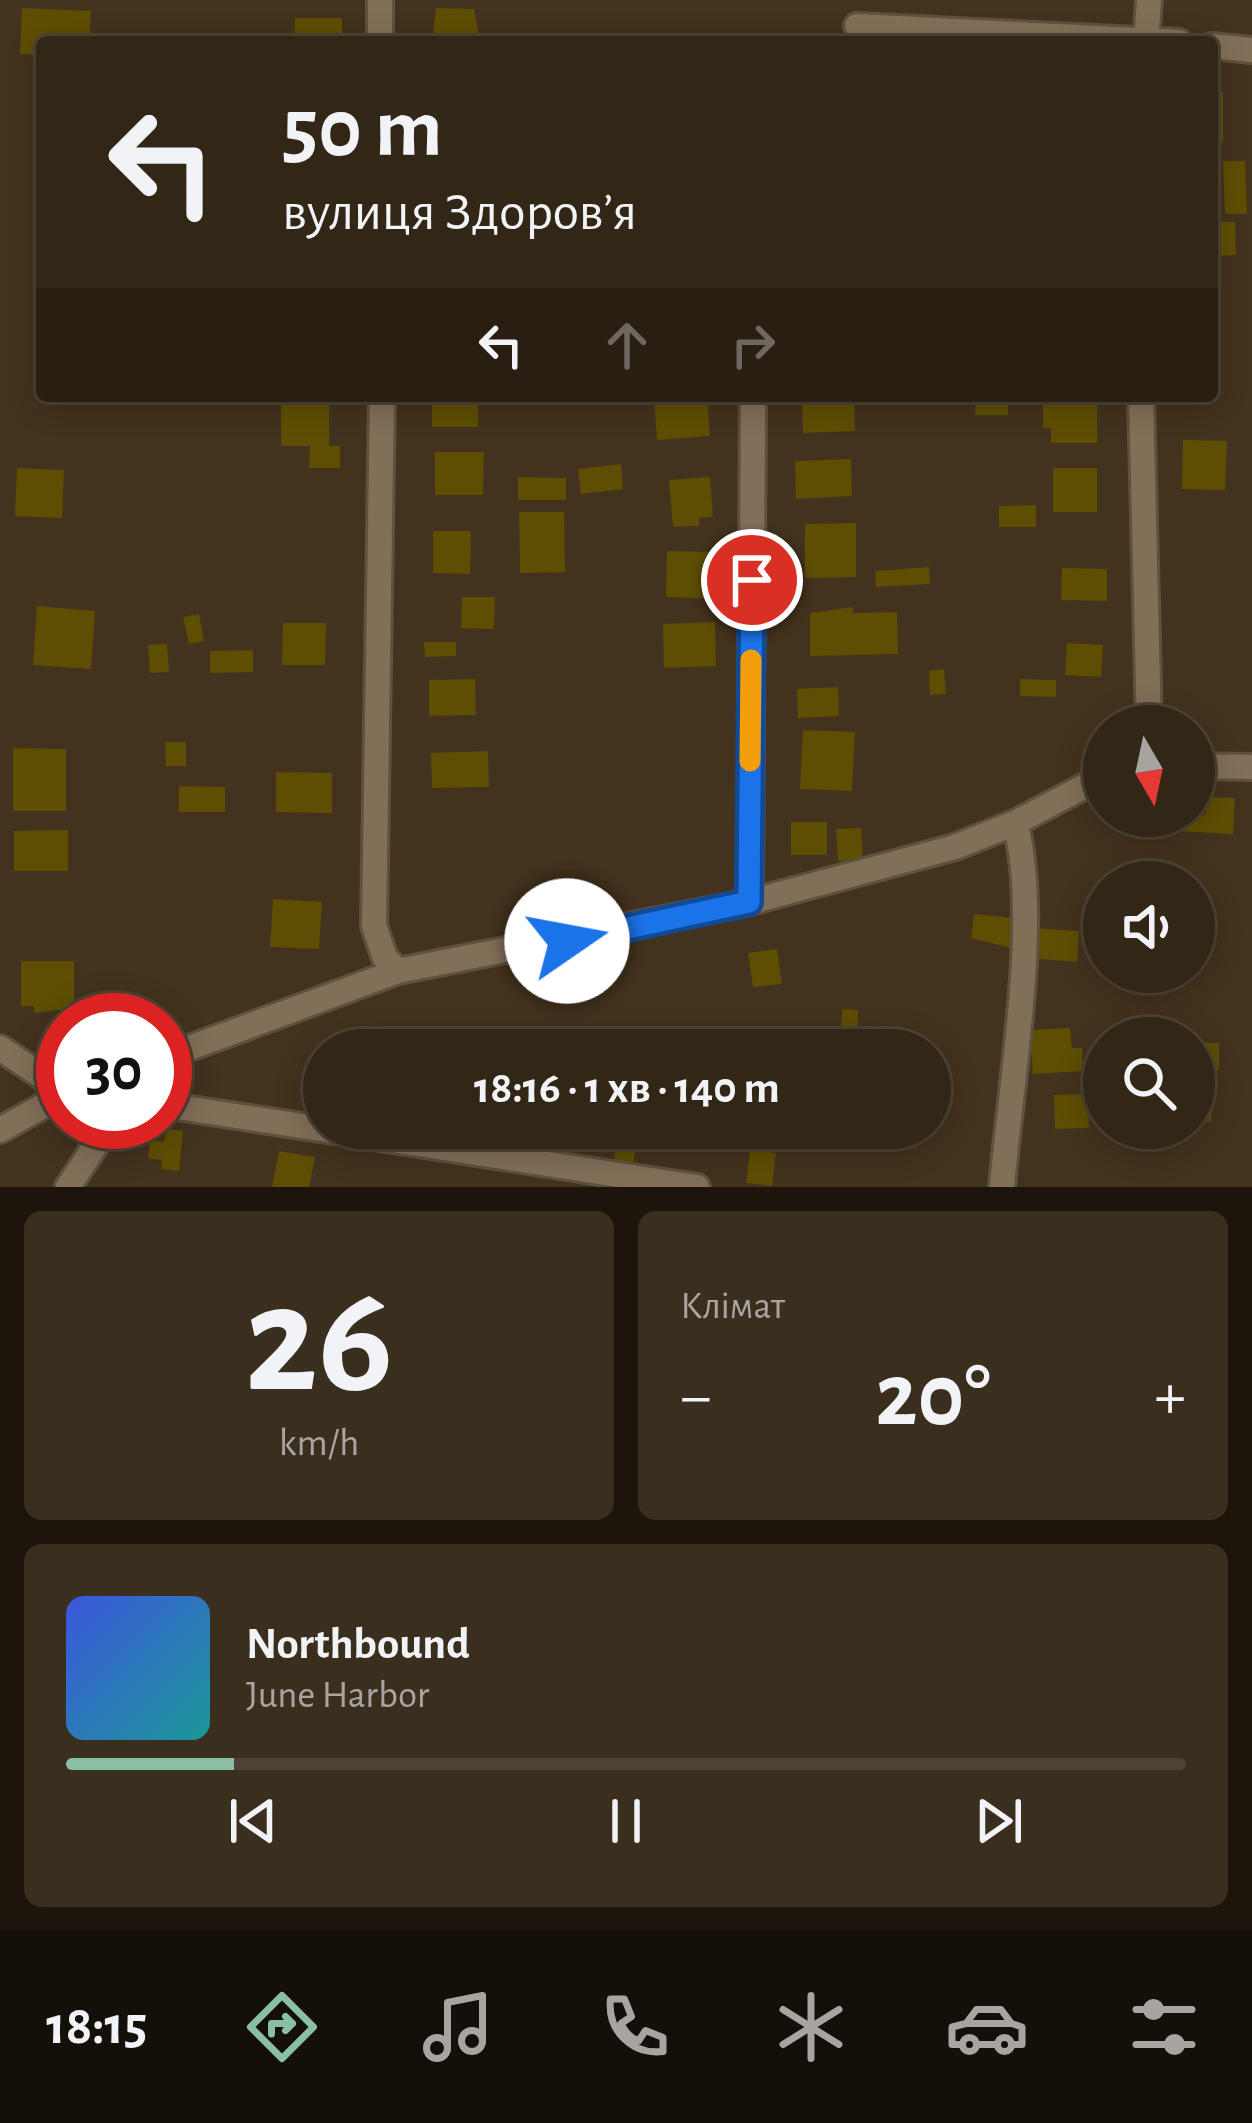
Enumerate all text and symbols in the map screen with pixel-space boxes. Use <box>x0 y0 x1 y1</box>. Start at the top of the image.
icon: left <box>84 84 240 240</box>
text: 50 m <box>282 88 443 172</box>
text: вулиця Здоровʼя <box>282 186 637 240</box>
icon: left <box>468 312 534 378</box>
icon: ahead <box>594 312 660 378</box>
icon: right <box>720 312 786 378</box>
pin <box>701 529 803 631</box>
icon: arrive <box>719 547 785 613</box>
north arrow <box>1083 705 1215 837</box>
map controls <box>1083 705 1215 1149</box>
button: sound <box>1083 861 1215 993</box>
position arrow <box>504 878 630 1004</box>
speed limit sign: 30 <box>36 993 192 1149</box>
button: search <box>1083 1017 1215 1149</box>
text: 18:16 · 1 хв · 140 m <box>474 1066 780 1111</box>
text: 26 <box>245 1264 393 1420</box>
text: Клімат <box>680 1287 785 1326</box>
text: 20° <box>875 1352 991 1442</box>
text: − <box>680 1364 712 1430</box>
text: + <box>1154 1364 1186 1430</box>
text: km/h <box>279 1424 359 1463</box>
text: Northbound <box>246 1622 470 1667</box>
text: June Harbor <box>246 1676 429 1715</box>
icon: previous <box>220 1788 286 1854</box>
icon: pause <box>593 1788 659 1854</box>
icon: next <box>966 1788 1032 1854</box>
icon: directions <box>240 1985 324 2069</box>
icon: music <box>416 1985 500 2069</box>
icon: phone <box>593 1985 677 2069</box>
icon: climate <box>769 1985 853 2069</box>
icon: car <box>945 1985 1029 2069</box>
icon: filters <box>1122 1985 1206 2069</box>
text: 18:15 <box>46 2000 147 2054</box>

